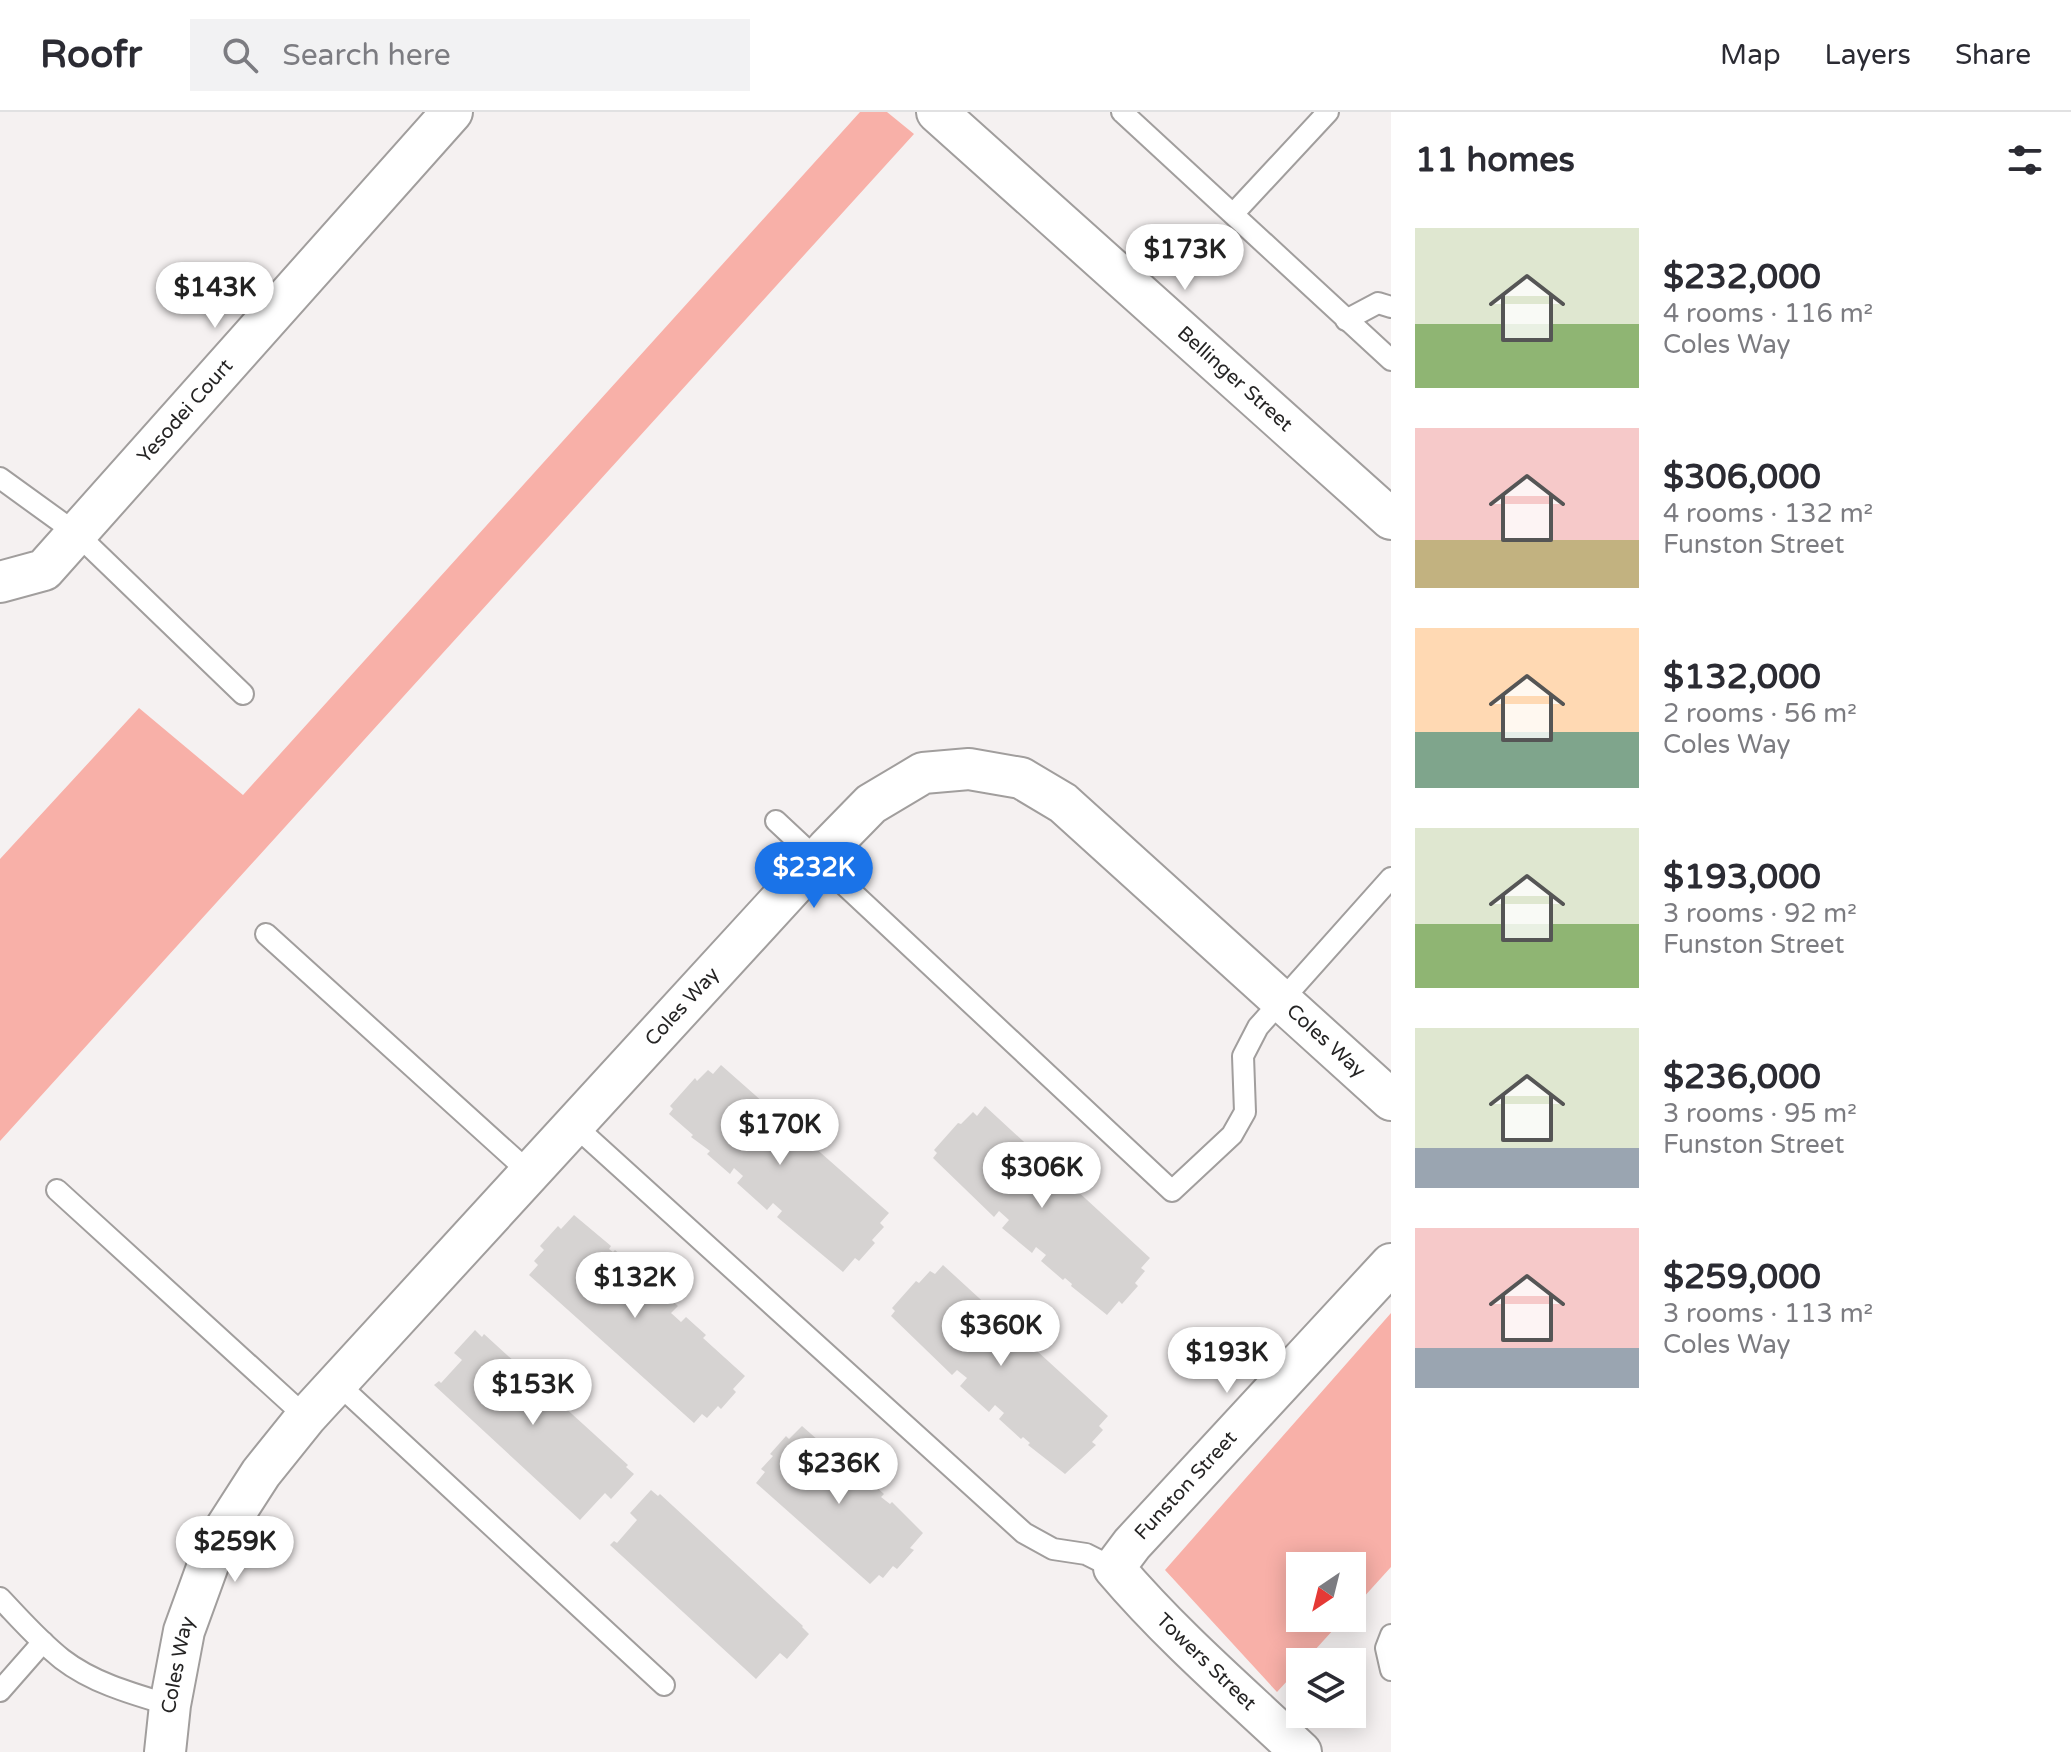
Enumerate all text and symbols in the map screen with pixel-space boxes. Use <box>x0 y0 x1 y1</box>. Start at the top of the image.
search box <box>190 19 750 91</box>
text: Roofr <box>40 32 142 78</box>
icon: search <box>218 33 262 77</box>
text: Search here <box>282 37 451 74</box>
text: Map <box>1720 38 1781 72</box>
text: Layers <box>1825 38 1911 72</box>
text: Share <box>1955 38 2031 72</box>
icon: filters <box>2003 138 2047 182</box>
text: 11 homes <box>1415 140 1575 181</box>
pin: $173K <box>1129 224 1241 292</box>
text: $173K <box>1144 234 1226 265</box>
text: $232,000 <box>1663 257 1821 298</box>
icon: home <box>1479 260 1575 356</box>
pin: $143K <box>159 262 271 330</box>
text: $143K <box>174 272 256 303</box>
text: 4 rooms · 116 m² <box>1663 298 1873 329</box>
street label: Bellinger Street <box>1172 321 1298 437</box>
text: Coles Way <box>1663 329 1790 360</box>
street label: Yesodei Court <box>132 354 238 469</box>
text: $306,000 <box>1663 457 1821 498</box>
icon: home <box>1479 460 1575 556</box>
text: 4 rooms · 132 m² <box>1663 498 1873 529</box>
text: Funston Street <box>1663 529 1844 560</box>
text: $132,000 <box>1663 657 1821 698</box>
icon: home <box>1479 660 1575 756</box>
text: 2 rooms · 56 m² <box>1663 698 1857 729</box>
text: Coles Way <box>1663 729 1790 760</box>
pin: $232K <box>758 842 870 910</box>
text: $232K <box>773 852 855 883</box>
text: $193,000 <box>1663 857 1821 898</box>
icon: home <box>1479 860 1575 956</box>
text: 3 rooms · 92 m² <box>1663 898 1857 929</box>
text: Funston Street <box>1663 929 1844 960</box>
street label: Coles Way <box>640 962 725 1051</box>
street label: Coles Way <box>1281 999 1371 1083</box>
text: $236,000 <box>1663 1057 1821 1098</box>
icon: home <box>1479 1060 1575 1156</box>
text: 3 rooms · 95 m² <box>1663 1098 1857 1129</box>
pin: $170K <box>724 1099 836 1167</box>
text: $170K <box>739 1109 821 1140</box>
text: Funston Street <box>1663 1129 1844 1160</box>
pin: $306K <box>986 1142 1098 1210</box>
text: $306K <box>1001 1152 1083 1183</box>
pin: $132K <box>579 1252 691 1320</box>
text: $259,000 <box>1663 1257 1821 1298</box>
icon: home <box>1479 1260 1575 1356</box>
text: $132K <box>594 1262 676 1293</box>
text: 3 rooms · 113 m² <box>1663 1298 1873 1329</box>
pin: $360K <box>945 1300 1057 1368</box>
text: $360K <box>960 1310 1042 1341</box>
pin: $193K <box>1171 1327 1283 1395</box>
text: Coles Way <box>1663 1329 1790 1360</box>
text: $193K <box>1186 1337 1268 1368</box>
pin: $153K <box>477 1359 589 1427</box>
text: $153K <box>492 1369 574 1400</box>
street label: Funston Street <box>1130 1426 1242 1545</box>
pin: $236K <box>783 1438 895 1506</box>
text: $236K <box>798 1448 880 1479</box>
pin: $259K <box>179 1516 291 1584</box>
text: $259K <box>194 1526 276 1557</box>
north arrow <box>1286 1552 1366 1632</box>
map controls <box>1286 1552 1366 1728</box>
street label: Towers Street <box>1151 1608 1261 1716</box>
street label: Coles Way <box>157 1613 200 1715</box>
button: layers <box>1286 1648 1366 1728</box>

